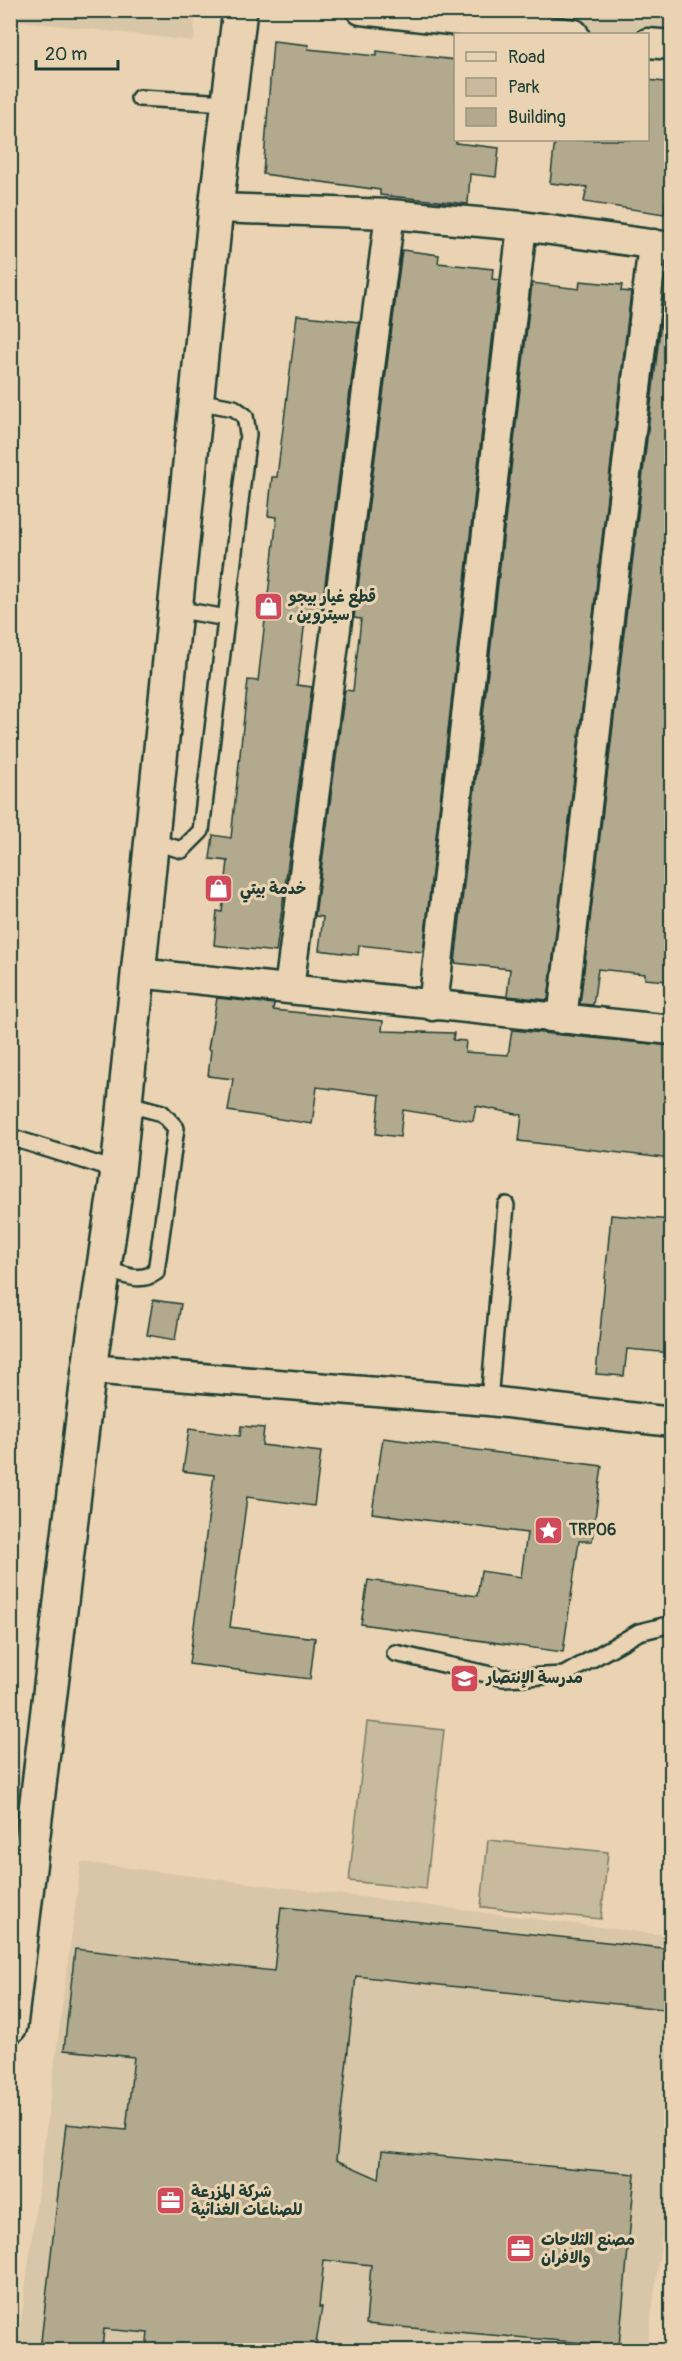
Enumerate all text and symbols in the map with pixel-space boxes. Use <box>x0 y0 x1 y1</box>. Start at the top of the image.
scale bar <box>36 33 118 71</box>
legend <box>454 33 649 141</box>
text: 20 m <box>45 43 87 66</box>
text: Road <box>508 46 545 69</box>
text: Park <box>508 76 540 99</box>
text: Building <box>508 106 566 129</box>
place label: قطع غيار بيجو ، سيتروين <box>288 587 376 625</box>
shop icon: قطع غيار بيجو ، سيتروين <box>252 590 284 622</box>
shop icon: خدمة بيتي <box>203 873 235 905</box>
place label: خدمة بيتي <box>240 879 306 903</box>
place icon: TRP06 <box>532 1514 564 1546</box>
place label: TRP06 <box>568 1520 616 1540</box>
school or university icon: مدرسة الإنتصار <box>449 1662 481 1694</box>
place label: مدرسة الإنتصار <box>485 1668 583 1688</box>
place label: شركة المزرعة للصناعات الغذائية <box>191 2182 303 2220</box>
office icon: شركة المزرعة للصناعات الغذائية <box>154 2185 186 2217</box>
place label: مصنع الثلاجات والافران <box>541 2230 635 2268</box>
office icon: مصنع الثلاجات والافران <box>504 2233 536 2265</box>

